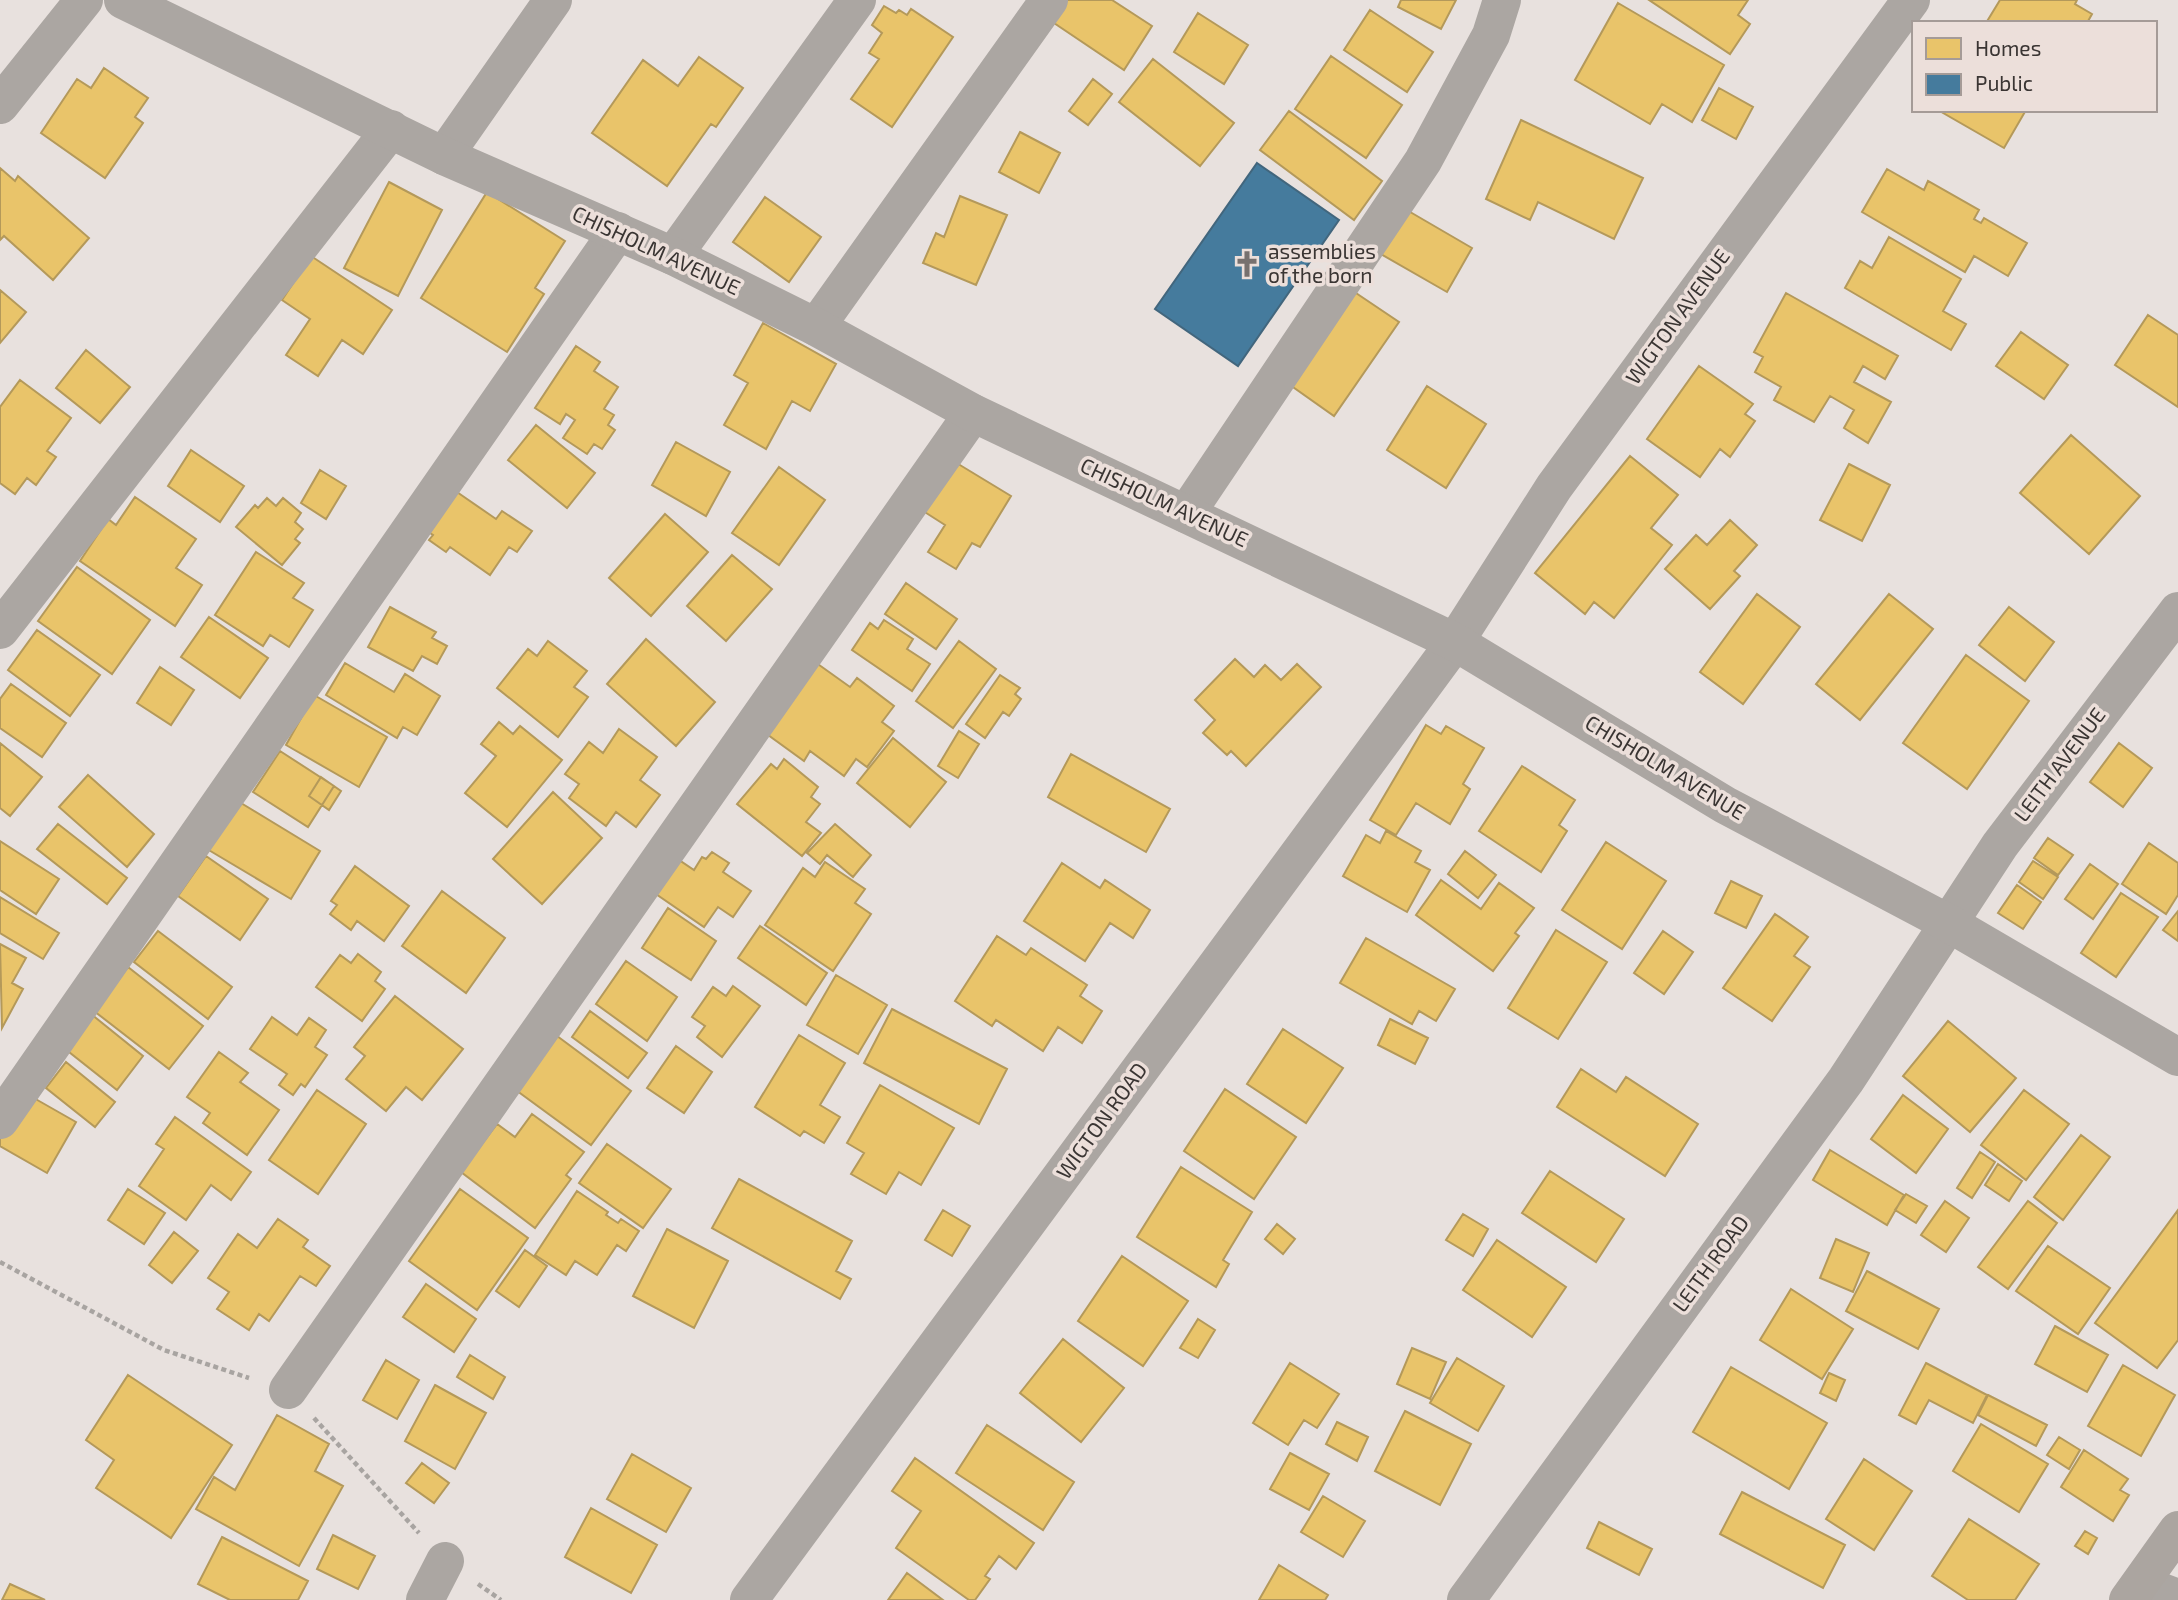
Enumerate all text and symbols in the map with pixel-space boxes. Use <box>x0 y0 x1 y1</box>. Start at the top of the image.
legend <box>1912 21 2157 112</box>
text: Homes <box>1975 35 2041 60</box>
text: Public <box>1975 70 2033 95</box>
street label: CHISHOLM AVENUE <box>569 200 744 299</box>
place label: assemblies of the born <box>1268 238 1376 287</box>
street label: WIGTON AVENUE <box>1619 244 1734 389</box>
church icon: assemblies of the born <box>1232 249 1262 279</box>
street label: CHISHOLM AVENUE <box>1077 452 1252 551</box>
street label: LEITH AVENUE <box>2008 702 2110 826</box>
street label: CHISHOLM AVENUE <box>1581 709 1750 824</box>
street label: WIGTON ROAD <box>1050 1057 1151 1183</box>
street label: LEITH ROAD <box>1666 1210 1753 1316</box>

